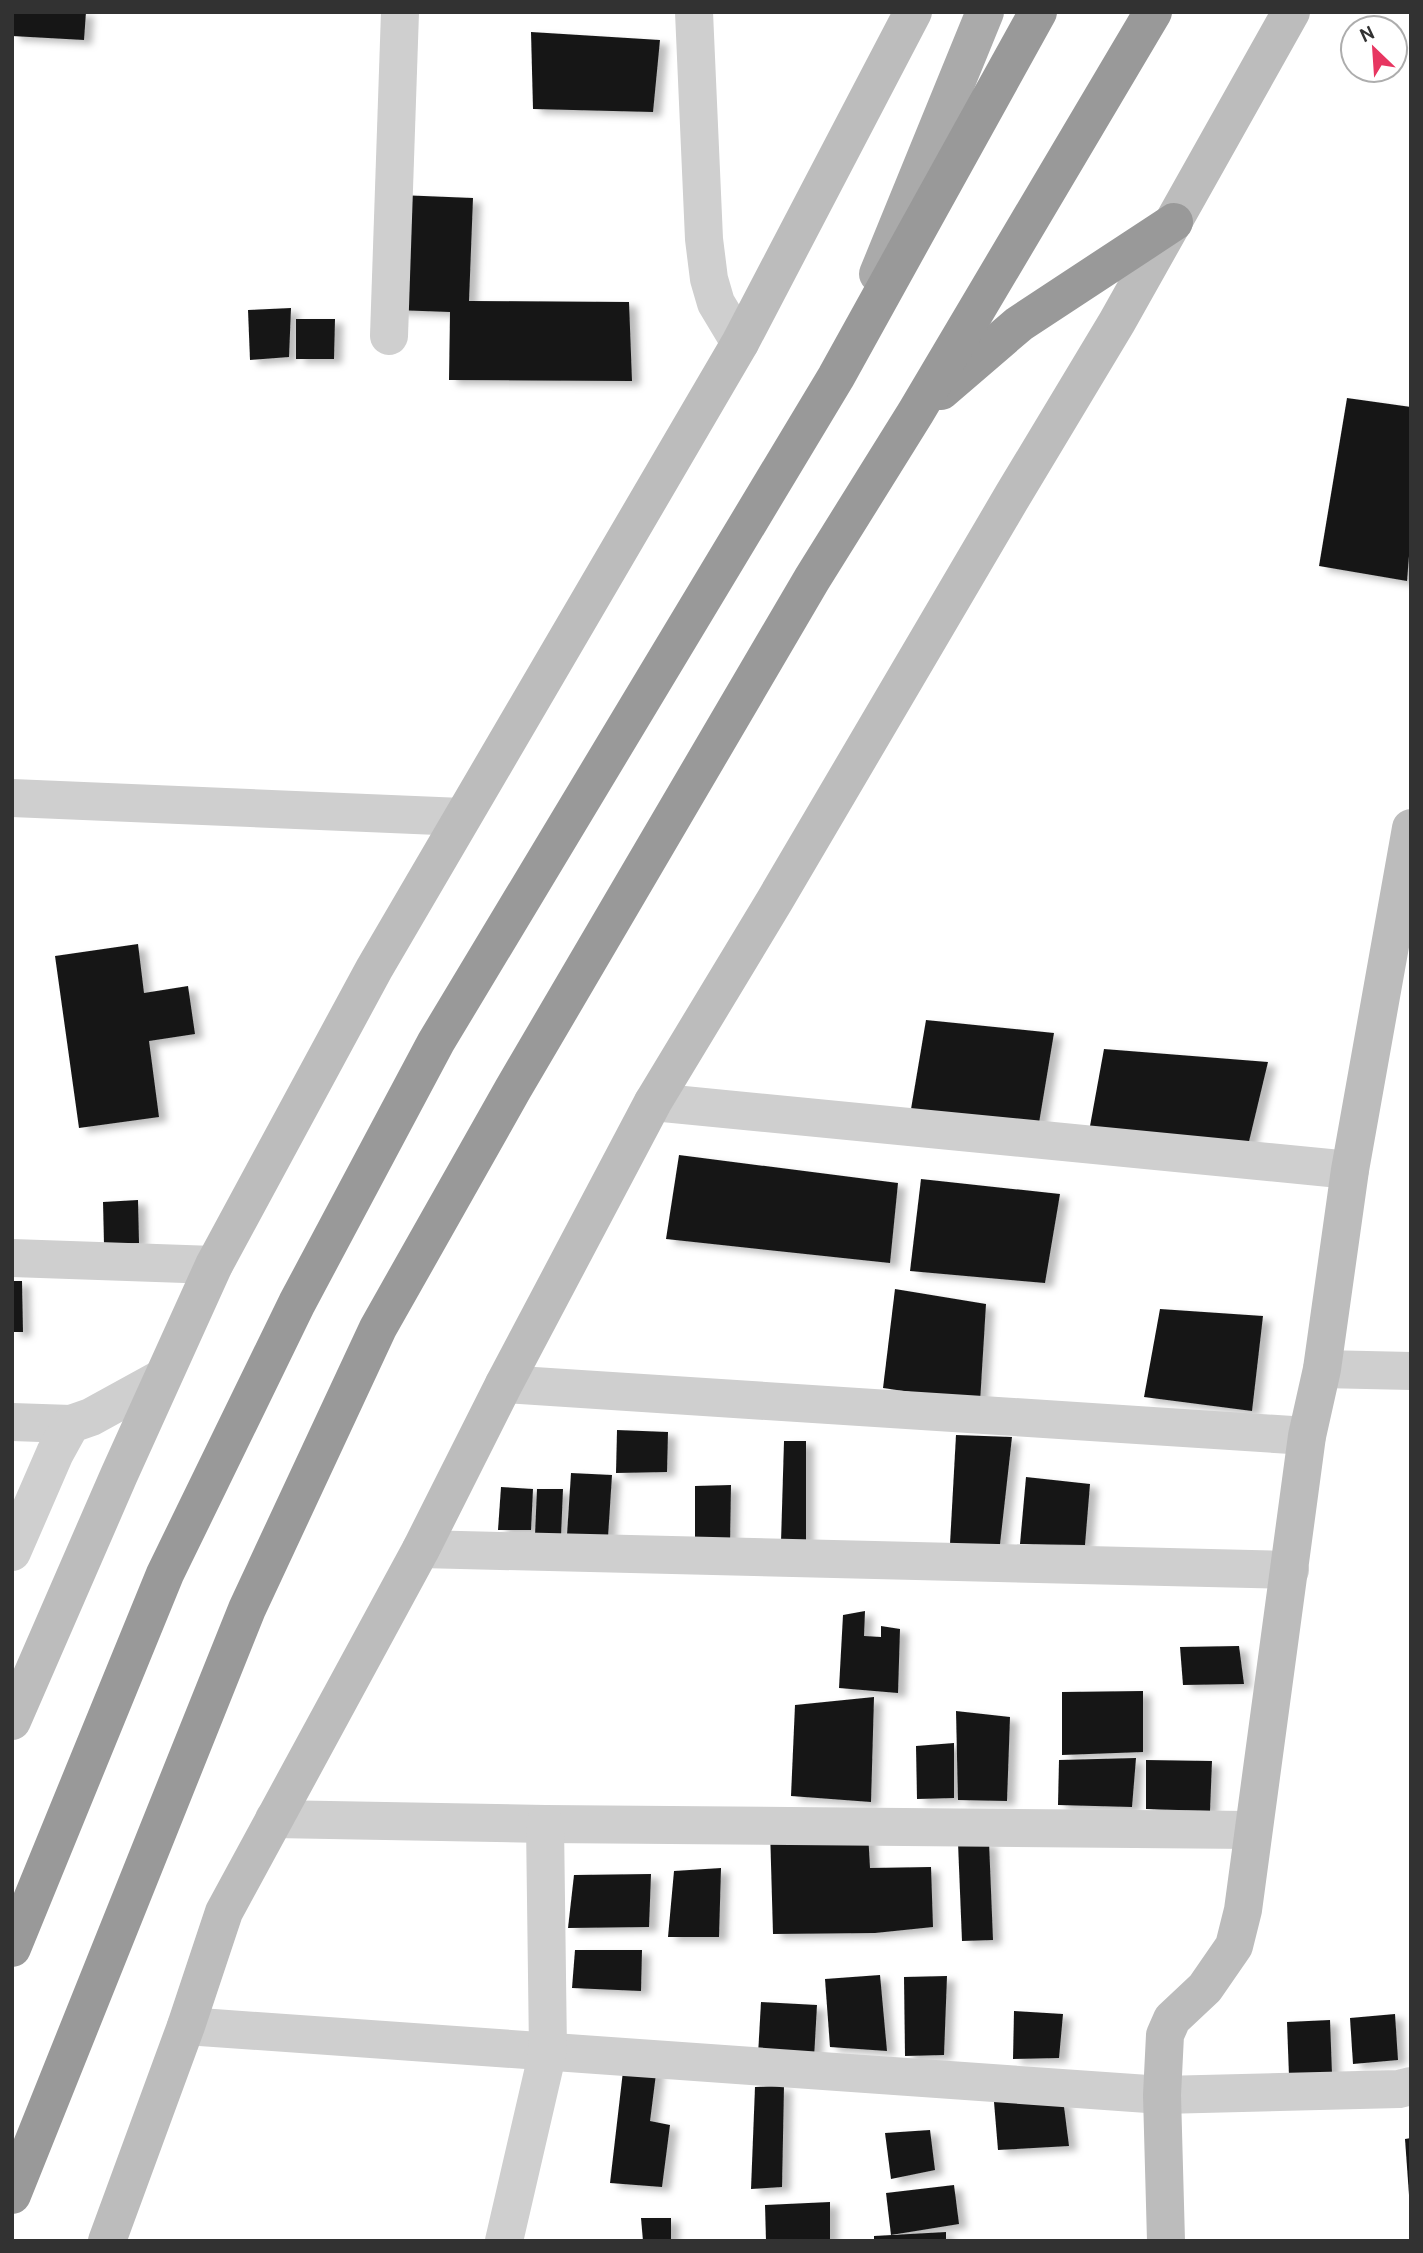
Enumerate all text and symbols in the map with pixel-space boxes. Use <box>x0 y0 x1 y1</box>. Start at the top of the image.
north arrow <box>1339 14 1409 84</box>
text: N <box>1356 21 1378 47</box>

